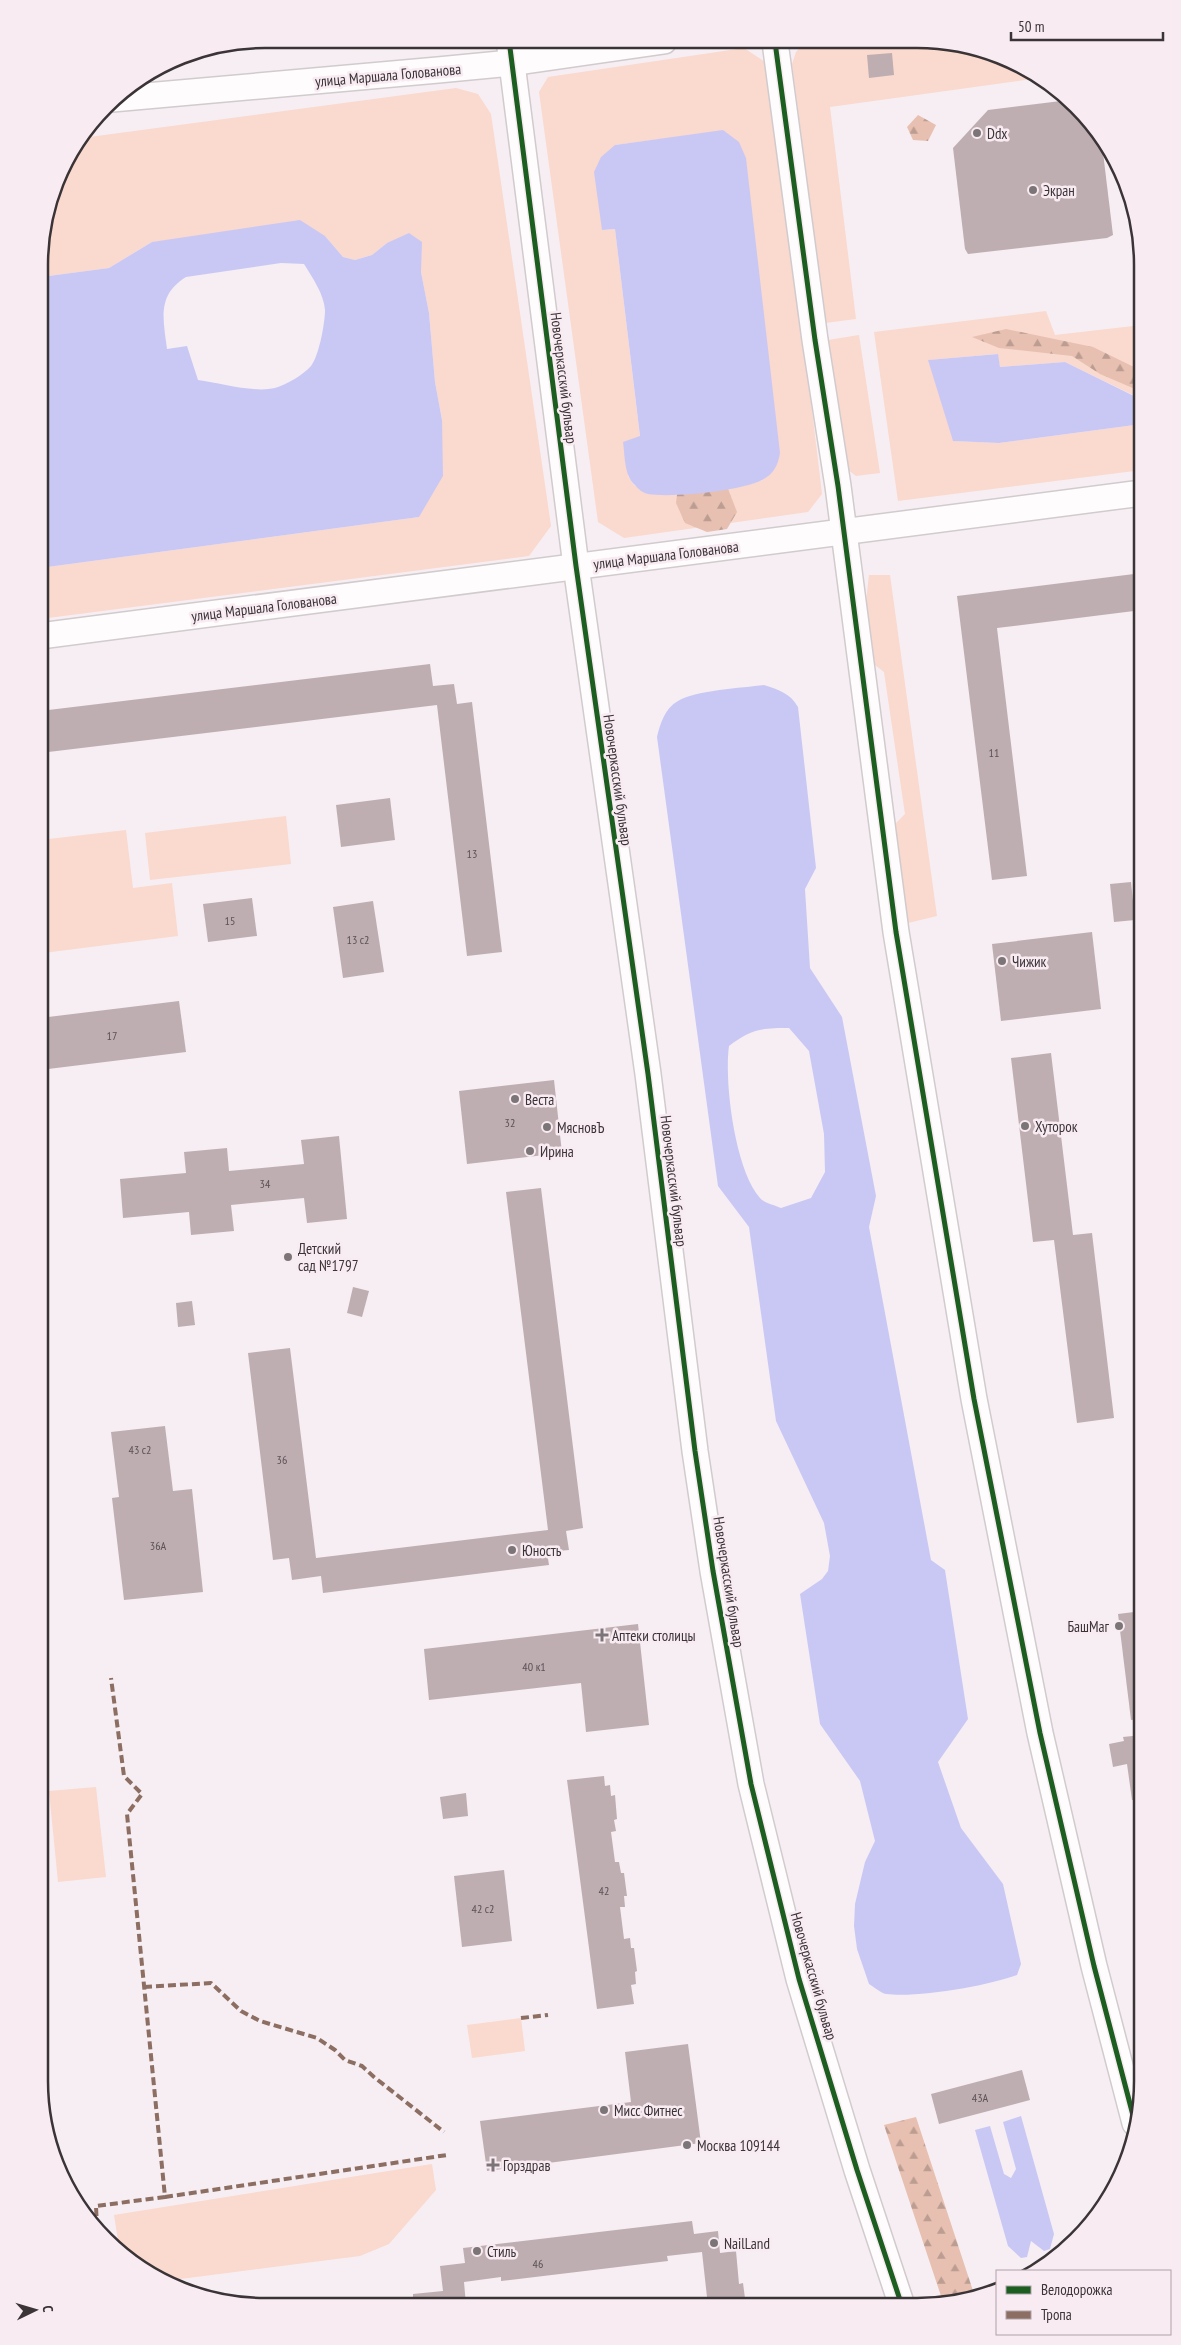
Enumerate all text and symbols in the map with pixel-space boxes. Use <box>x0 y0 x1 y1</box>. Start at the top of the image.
scale bar <box>1011 10 1164 42</box>
text: 50 m <box>1018 17 1044 36</box>
street label: улица Маршала Голованова <box>314 59 462 91</box>
place label: Ddx <box>987 124 1008 143</box>
marker: Ddx <box>971 127 983 139</box>
place label: Экран <box>1043 181 1075 200</box>
marker: Экран <box>1027 184 1039 196</box>
street label: Новочеркасский бульвар <box>547 311 581 445</box>
street label: улица Маршала Голованова <box>592 537 740 573</box>
street label: улица Маршала Голованова <box>190 589 338 625</box>
street label: Новочеркасский бульвар <box>599 713 637 847</box>
house number: 11 <box>989 745 999 760</box>
house number: 13 <box>467 846 477 861</box>
house number: 15 <box>225 913 235 928</box>
house number: 13 с2 <box>346 932 370 947</box>
place label: Чижик <box>1012 952 1047 971</box>
marker: Чижик <box>996 955 1008 967</box>
house number: 17 <box>107 1028 117 1043</box>
place label: Веста <box>525 1090 554 1109</box>
marker: Веста <box>509 1093 521 1105</box>
street label: Новочеркасский бульвар <box>657 1114 691 1248</box>
house number: 32 <box>505 1115 515 1130</box>
place label: Хуторок <box>1035 1117 1078 1136</box>
place label: МясновЪ <box>557 1118 605 1137</box>
marker: Хуторок <box>1019 1120 1031 1132</box>
marker: МясновЪ <box>541 1121 553 1133</box>
place label: Ирина <box>540 1142 574 1161</box>
marker: Ирина <box>524 1145 536 1157</box>
house number: 34 <box>260 1176 271 1191</box>
place label: Детский сад №1797 <box>298 1239 358 1275</box>
marker: Детский сад №1797 <box>282 1251 294 1263</box>
house number: 43 с2 <box>128 1442 152 1457</box>
house number: 36 <box>277 1452 287 1467</box>
street label: Новочеркасский бульвар <box>709 1515 749 1649</box>
house number: 36А <box>150 1538 167 1553</box>
place label: Юность <box>522 1541 562 1560</box>
marker: Юность <box>506 1544 518 1556</box>
place label: БашМаг <box>1067 1617 1110 1636</box>
marker: БашМаг <box>1113 1620 1125 1632</box>
place label: Аптеки столицы <box>612 1626 696 1645</box>
marker: Аптеки столицы <box>596 1629 608 1641</box>
house number: 40 к1 <box>522 1659 546 1674</box>
house number: 42 <box>599 1883 609 1898</box>
house number: 42 с2 <box>471 1901 495 1916</box>
street label: Новочеркасский бульвар <box>787 1910 841 2042</box>
house number: 43А <box>972 2090 989 2105</box>
place label: Мисс Фитнес <box>614 2101 683 2120</box>
marker: Мисс Фитнес <box>598 2104 610 2116</box>
place label: Москва 109144 <box>697 2136 780 2155</box>
marker: Москва 109144 <box>681 2139 693 2151</box>
place label: Горздрав <box>503 2156 550 2175</box>
marker: Горздрав <box>487 2159 499 2171</box>
place label: NailLand <box>724 2234 770 2253</box>
marker: NailLand <box>708 2237 720 2249</box>
place label: Стиль <box>487 2242 517 2261</box>
marker: Стиль <box>471 2245 483 2257</box>
house number: 46 <box>533 2256 543 2271</box>
legend <box>996 2270 1171 2335</box>
text: Велодорожка <box>1041 2280 1112 2299</box>
north arrow <box>10 2285 60 2335</box>
text: С <box>39 2305 57 2313</box>
text: Тропа <box>1041 2305 1072 2324</box>

